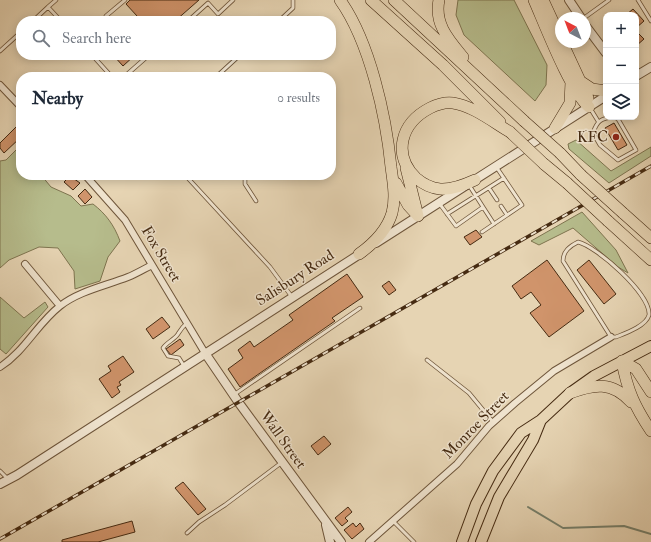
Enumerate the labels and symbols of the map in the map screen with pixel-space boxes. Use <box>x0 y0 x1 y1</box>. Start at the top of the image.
north arrow <box>555 12 591 48</box>
place label: KFC <box>577 128 608 147</box>
marker: KFC <box>611 132 621 142</box>
street label: Fox Street <box>137 222 185 286</box>
street label: Salisbury Road <box>252 245 338 310</box>
street label: Monroe Street <box>439 387 513 463</box>
street label: Wall Street <box>255 406 310 473</box>

